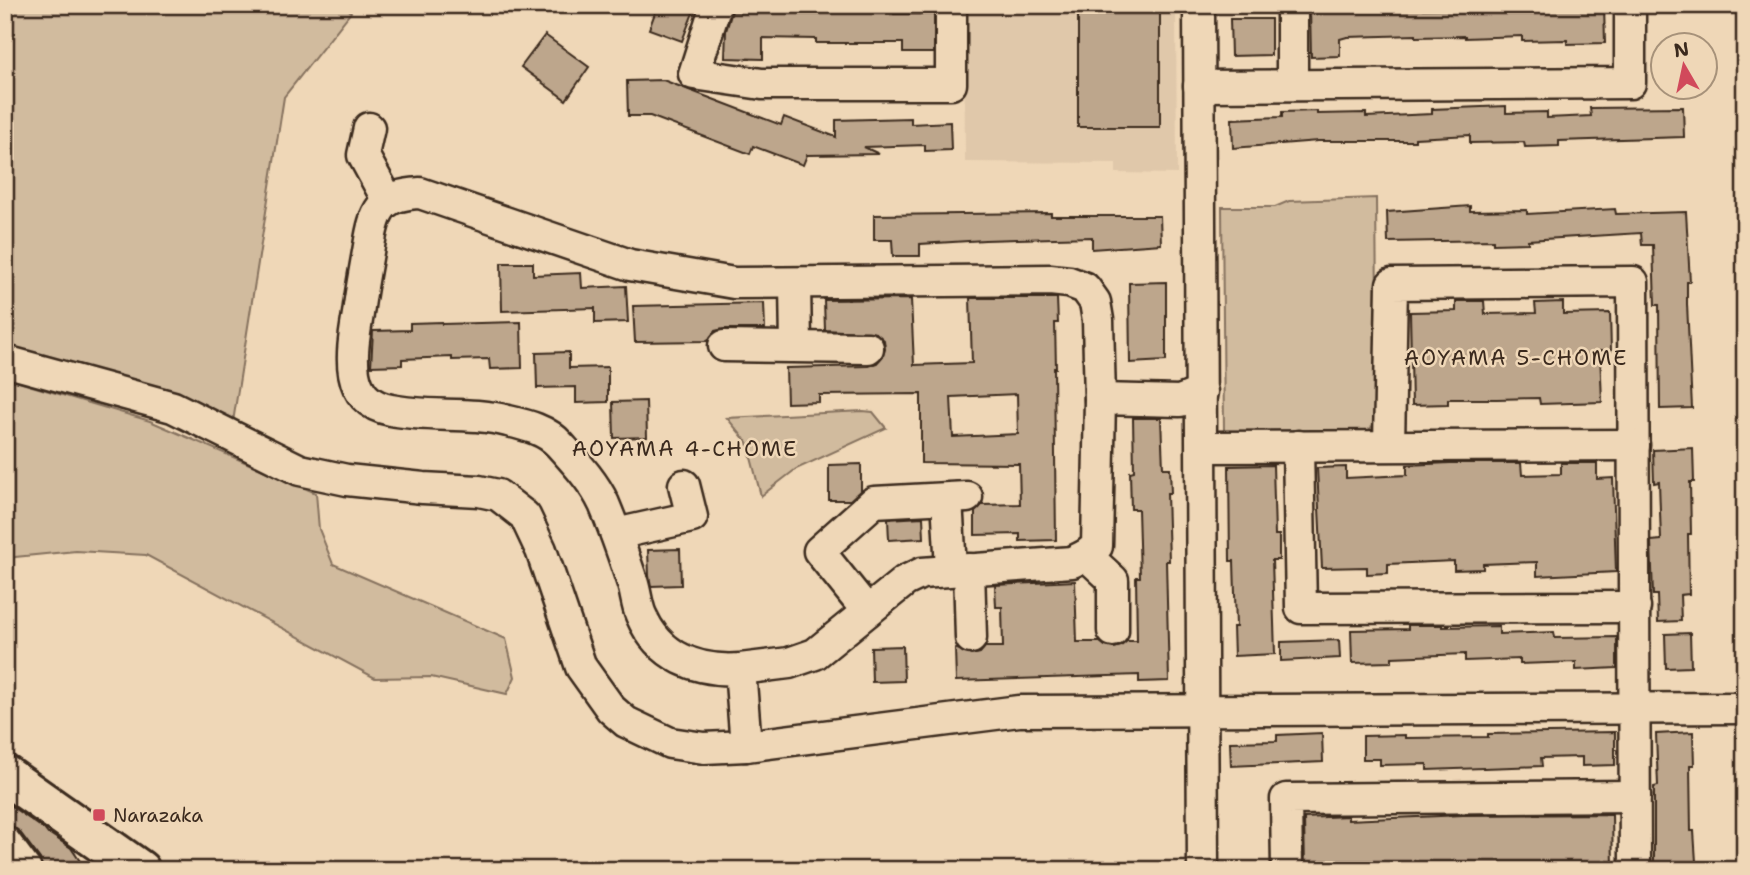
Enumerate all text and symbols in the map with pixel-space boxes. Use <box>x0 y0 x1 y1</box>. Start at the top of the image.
north arrow <box>1648 32 1718 102</box>
text: N <box>1672 36 1691 63</box>
district label: AOYAMA 5-CHOME <box>1404 344 1628 372</box>
district label: AOYAMA 4-CHOME <box>572 435 798 463</box>
place label: Narazaka <box>113 803 203 828</box>
marker: Narazaka <box>91 807 107 823</box>

